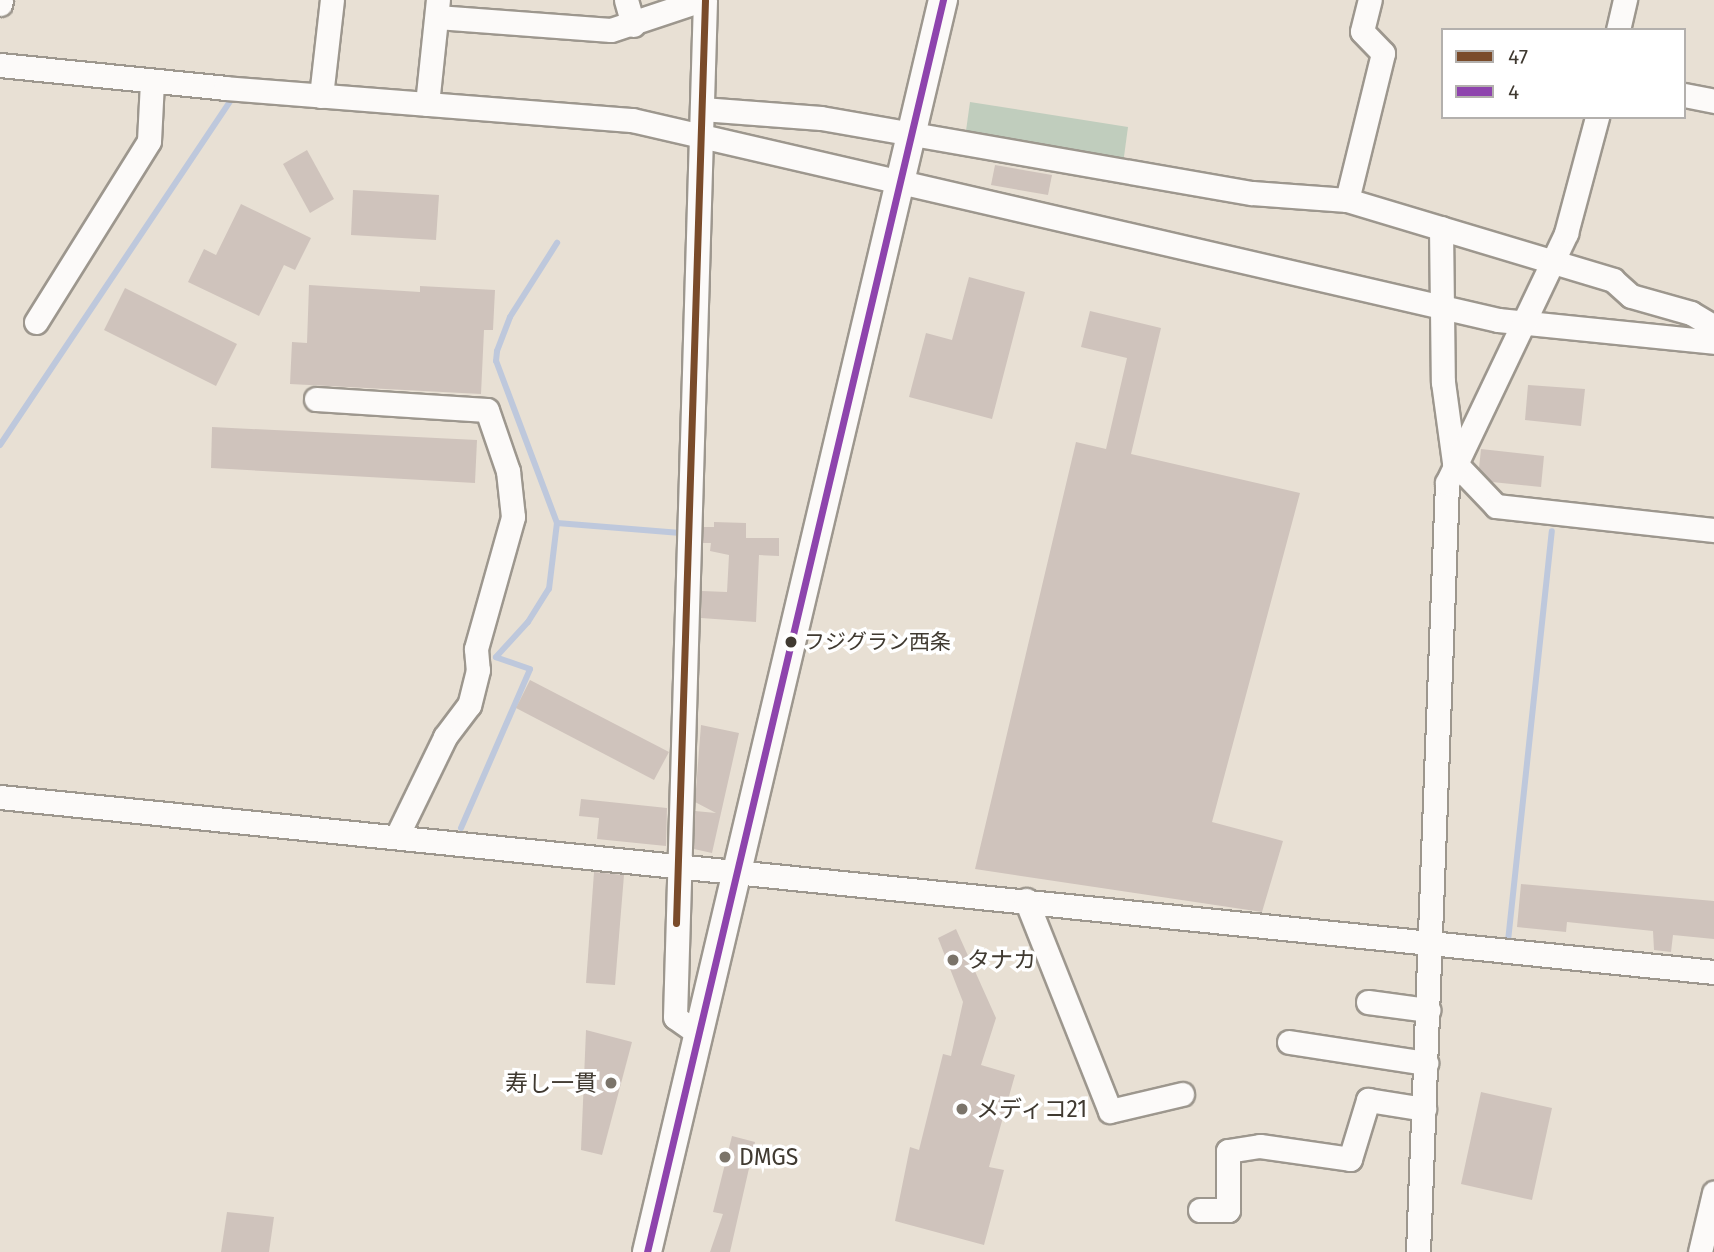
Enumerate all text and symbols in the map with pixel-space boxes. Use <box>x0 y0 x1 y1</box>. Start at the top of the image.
legend <box>1441 28 1686 119</box>
text: 47 <box>1508 44 1528 70</box>
text: 4 <box>1508 79 1519 105</box>
place label: フジグラン西条 <box>804 629 951 655</box>
marker: フジグラン西条 <box>784 635 798 649</box>
place label: タナカ <box>967 946 1036 974</box>
marker: タナカ <box>945 952 961 968</box>
place label: 寿し一貫 <box>505 1069 597 1097</box>
marker: 寿し一貫 <box>603 1075 619 1091</box>
place label: メディコ21 <box>976 1095 1089 1123</box>
marker: メディコ21 <box>954 1101 970 1117</box>
place label: DMGS <box>739 1143 798 1171</box>
marker: DMGS <box>717 1149 733 1165</box>

